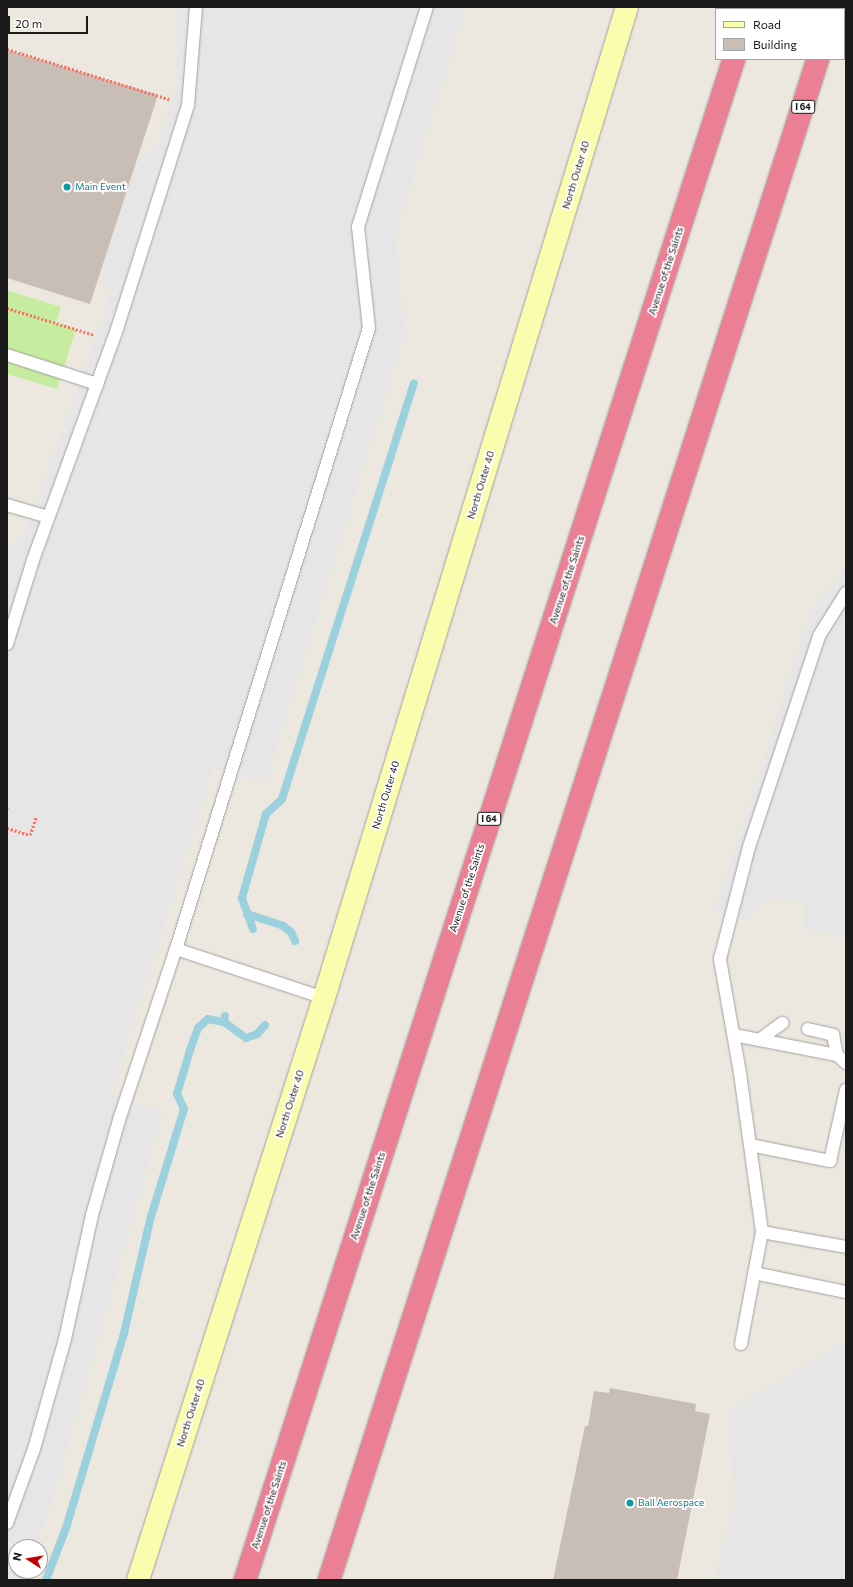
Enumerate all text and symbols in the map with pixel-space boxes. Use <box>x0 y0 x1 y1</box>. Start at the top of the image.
scale bar <box>10 8 90 34</box>
legend <box>715 8 845 60</box>
text: 20 m <box>15 16 42 30</box>
text: Road <box>753 17 781 31</box>
text: Building <box>753 37 797 51</box>
road number: I 64 <box>791 100 815 114</box>
street label: North Outer 40 <box>560 139 592 211</box>
place label: Main Event <box>75 181 126 193</box>
marker: Main Event <box>62 182 72 192</box>
street label: Avenue of the Saints <box>646 225 686 317</box>
street label: North Outer 40 <box>465 449 497 521</box>
street label: Avenue of the Saints <box>547 534 587 626</box>
street label: North Outer 40 <box>370 759 402 831</box>
road number: I 64 <box>477 812 501 826</box>
street label: Avenue of the Saints <box>447 842 487 934</box>
street label: North Outer 40 <box>273 1069 307 1139</box>
street label: Avenue of the Saints <box>348 1150 388 1242</box>
street label: North Outer 40 <box>174 1378 208 1448</box>
street label: Avenue of the Saints <box>249 1459 289 1551</box>
place label: Ball Aerospace <box>638 1497 704 1509</box>
marker: Ball Aerospace <box>625 1498 635 1508</box>
north arrow <box>8 1539 48 1579</box>
text: N <box>10 1551 24 1562</box>

